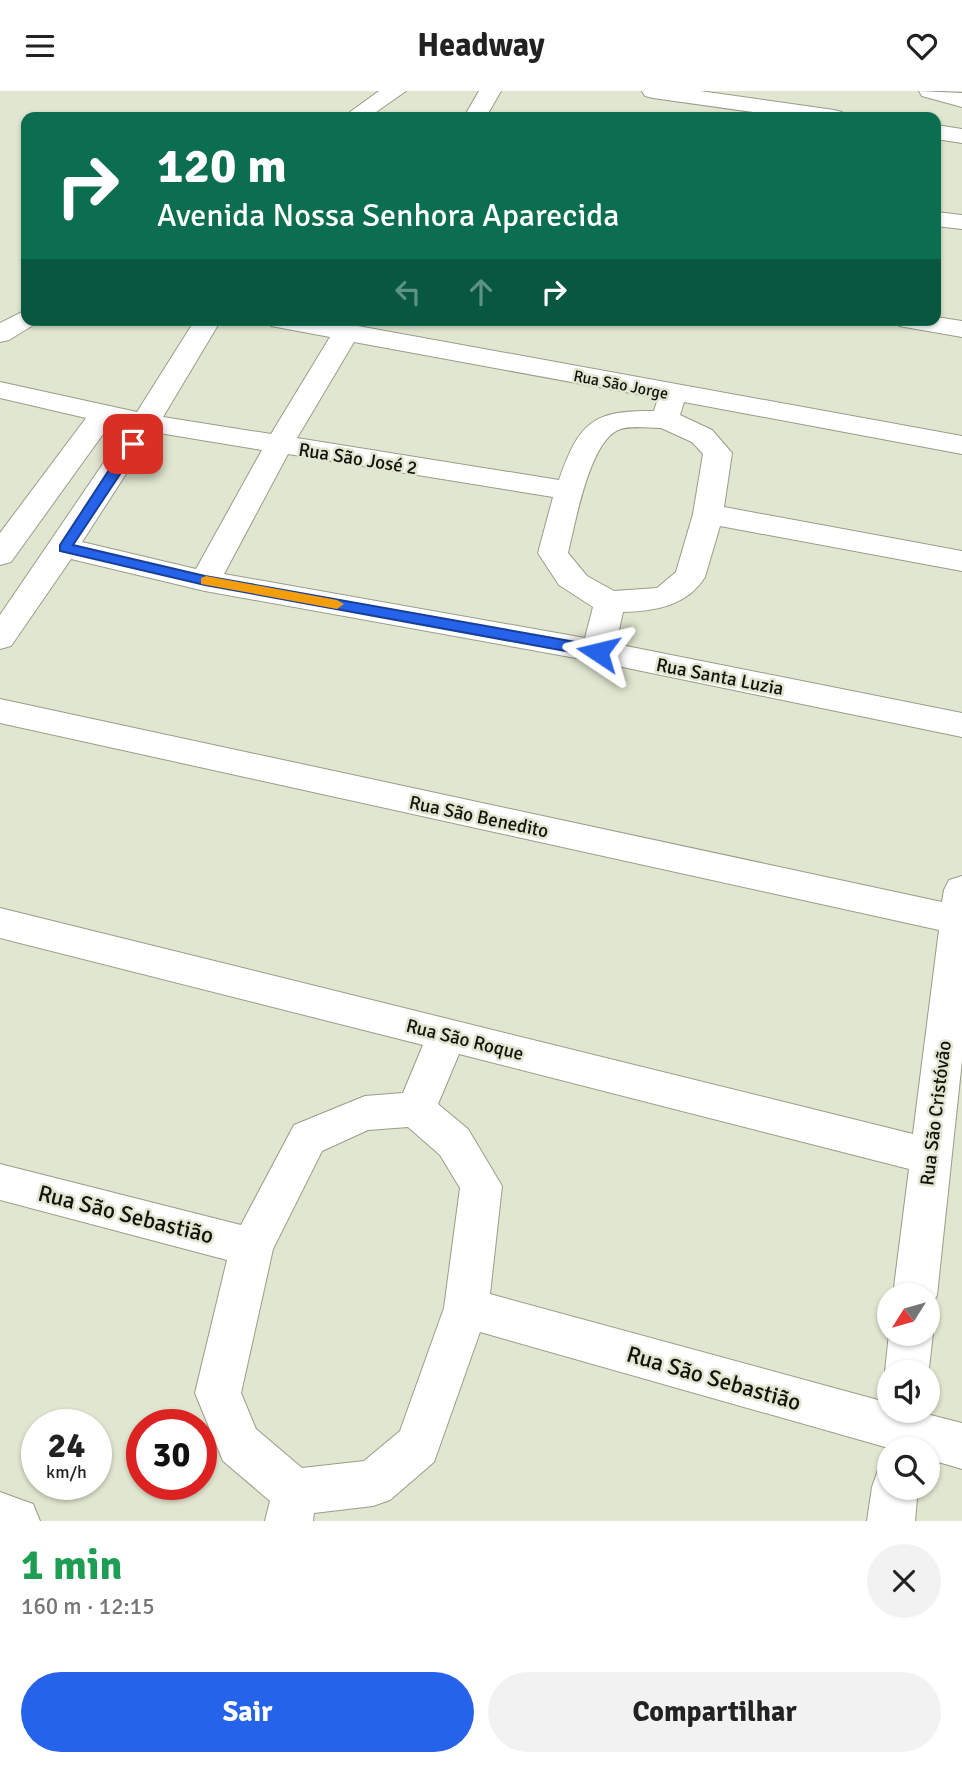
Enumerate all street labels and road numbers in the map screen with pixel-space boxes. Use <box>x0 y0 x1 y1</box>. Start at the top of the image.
street label: Rua São Jorge <box>572 366 670 404</box>
street label: Rua São José 2 <box>297 438 419 480</box>
street label: Rua Santa Luzia <box>654 653 786 701</box>
street label: Rua São Benedito <box>407 791 551 843</box>
street label: Rua São Roque <box>403 1014 526 1066</box>
street label: Rua São Cristóvão <box>915 1039 957 1187</box>
street label: Rua São Sebastião <box>35 1179 217 1250</box>
street label: Rua São Sebastião <box>623 1340 804 1417</box>

